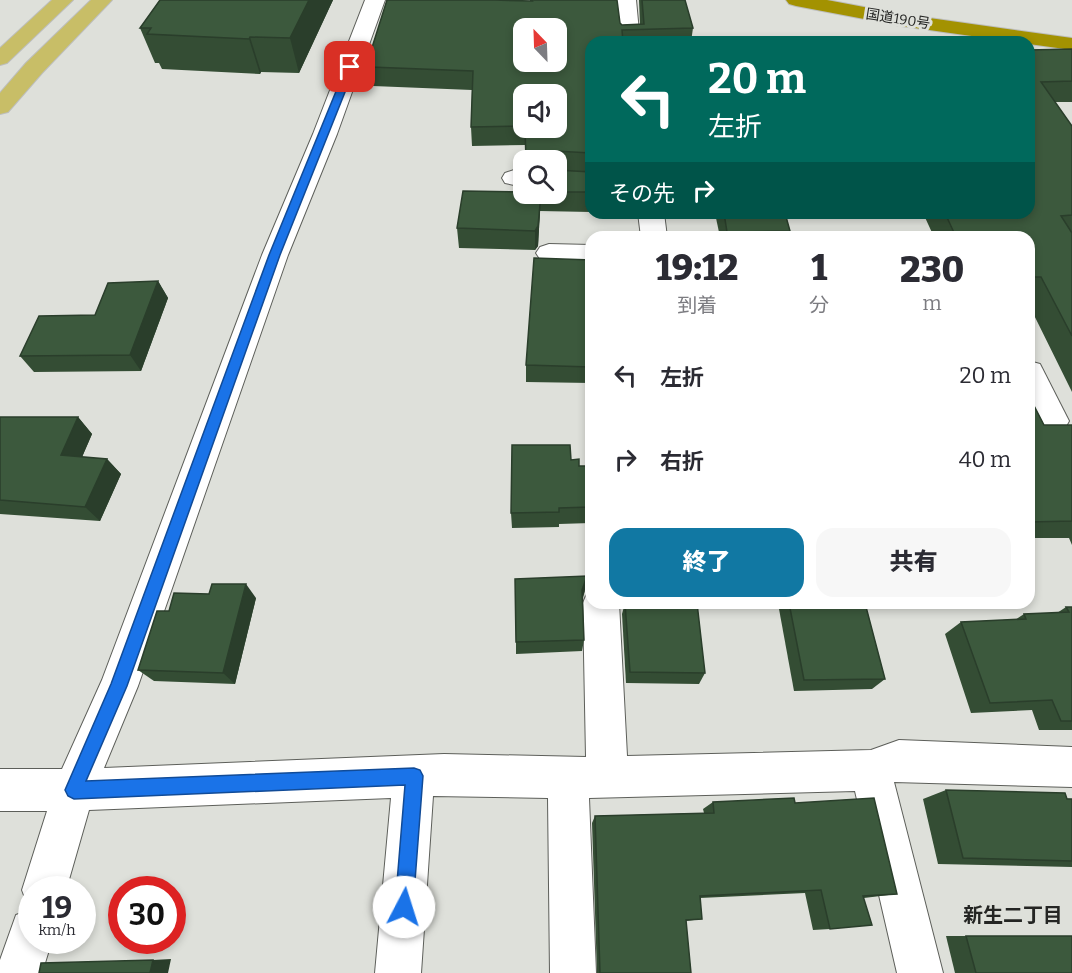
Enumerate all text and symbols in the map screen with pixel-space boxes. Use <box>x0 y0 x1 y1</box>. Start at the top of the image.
street label: 国道190号 <box>865 6 931 32</box>
north arrow <box>513 18 567 72</box>
map controls <box>513 18 567 204</box>
pin <box>324 41 375 92</box>
icon: arrive <box>333 50 366 83</box>
text: 20 m <box>708 54 806 104</box>
icon: left <box>609 60 687 138</box>
button: sound <box>513 84 567 138</box>
text: 左折 <box>708 111 762 143</box>
button: search <box>513 150 567 204</box>
icon: right <box>687 174 720 207</box>
text: その先 <box>609 180 675 207</box>
text: 19:12 <box>656 246 738 290</box>
text: 1 <box>811 246 827 290</box>
text: 230 <box>900 248 964 292</box>
text: m <box>923 291 942 315</box>
text: 到着 <box>677 293 717 317</box>
text: 分 <box>809 293 829 317</box>
icon: left <box>609 359 642 392</box>
text: 20 m <box>960 362 1011 389</box>
text: 左折 <box>660 364 704 391</box>
icon: right <box>609 443 642 476</box>
text: 40 m <box>959 446 1011 473</box>
text: 右折 <box>660 448 704 475</box>
button: 終了 <box>609 528 804 597</box>
button: 共有 <box>816 528 1011 597</box>
position arrow <box>372 875 436 939</box>
speed limit sign: 30 <box>108 876 186 954</box>
text: 19 <box>42 890 72 926</box>
district label: 新生二丁目 <box>963 903 1063 927</box>
text: km/h <box>38 921 76 939</box>

